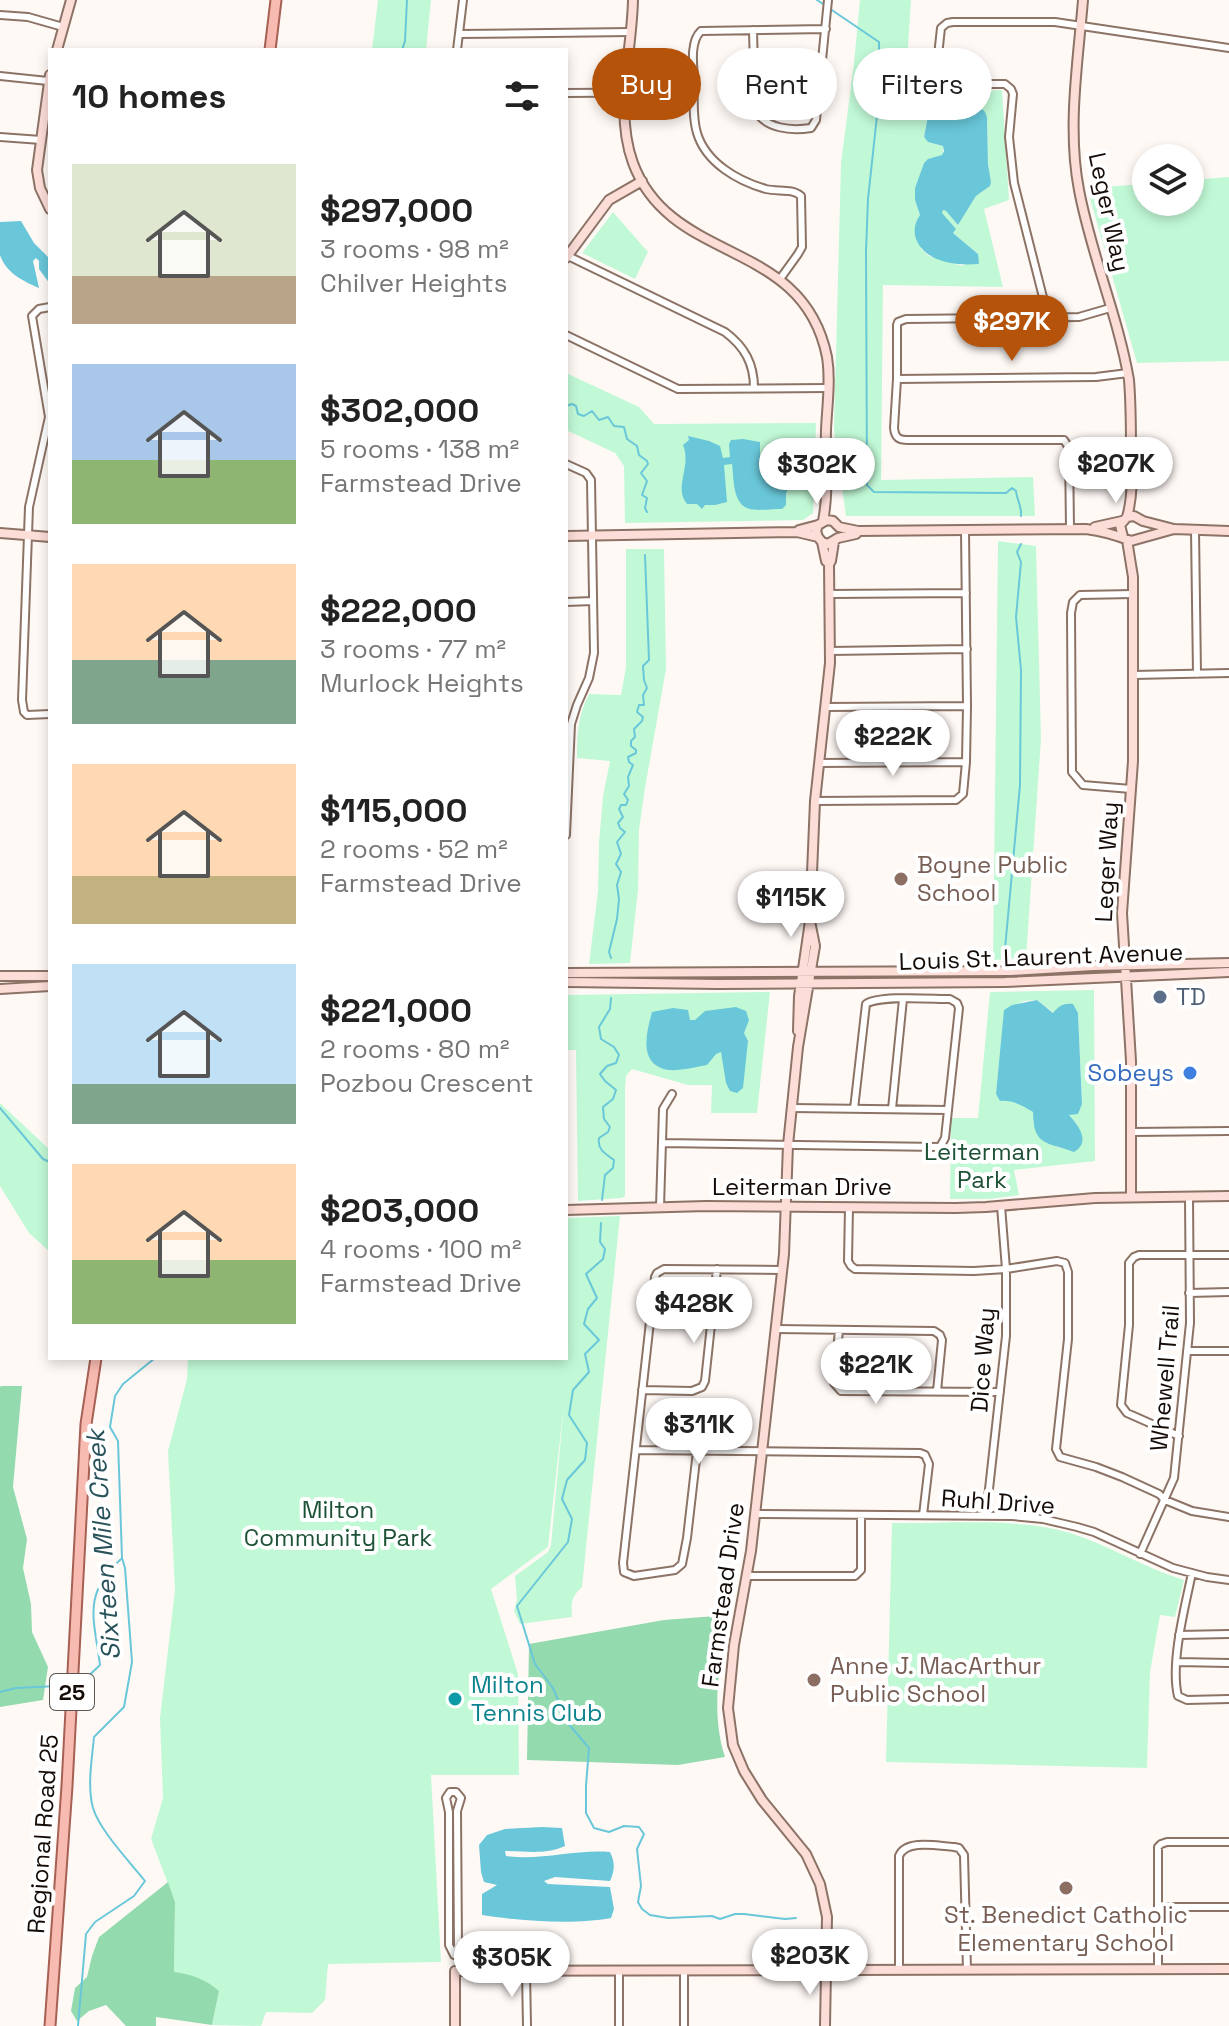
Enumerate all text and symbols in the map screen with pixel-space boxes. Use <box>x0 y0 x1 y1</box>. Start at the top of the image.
chip: Buy <box>592 48 701 120</box>
chip: Rent <box>717 48 837 120</box>
chip: Filters <box>853 48 992 120</box>
icon: filters <box>500 74 544 118</box>
text: 10 homes <box>72 75 226 118</box>
map controls <box>1132 144 1204 216</box>
button: layers <box>1132 144 1204 216</box>
street label: Leger Way <box>1082 150 1137 274</box>
text: $297,000 <box>320 189 473 232</box>
icon: home <box>136 196 232 292</box>
text: 3 rooms · 98 m² <box>320 232 509 266</box>
text: Chilver Heights <box>320 266 507 300</box>
pin: $297K <box>956 295 1068 363</box>
text: $297K <box>973 304 1051 338</box>
text: $302,000 <box>320 389 479 432</box>
icon: home <box>136 396 232 492</box>
text: 5 rooms · 138 m² <box>320 432 519 466</box>
pin: $207K <box>1060 437 1172 505</box>
pin: $302K <box>761 438 873 506</box>
text: $207K <box>1077 446 1155 480</box>
text: $302K <box>777 447 857 481</box>
text: Farmstead Drive <box>320 466 522 500</box>
text: $222,000 <box>320 589 477 632</box>
icon: home <box>136 596 232 692</box>
text: 3 rooms · 77 m² <box>320 632 506 666</box>
text: Murlock Heights <box>320 666 524 700</box>
pin: $222K <box>837 710 949 778</box>
text: $222K <box>854 719 932 753</box>
text: $115,000 <box>320 789 467 832</box>
icon: home <box>136 796 232 892</box>
street label: Leger Way <box>1088 801 1125 923</box>
text: 2 rooms · 52 m² <box>320 832 508 866</box>
place label: Boyne Public School <box>917 849 1068 908</box>
text: Farmstead Drive <box>320 866 522 900</box>
marker: Boyne Public School <box>892 870 910 888</box>
pin: $115K <box>735 871 847 939</box>
text: $115K <box>755 880 827 914</box>
street label: Louis St. Laurent Avenue <box>898 936 1184 977</box>
place label: TD <box>1176 981 1206 1012</box>
marker: TD <box>1151 988 1169 1006</box>
text: $221,000 <box>320 989 472 1032</box>
icon: home <box>136 996 232 1092</box>
text: 2 rooms · 80 m² <box>320 1032 510 1066</box>
place label: Sobeys <box>1087 1057 1174 1088</box>
marker: Sobeys <box>1181 1064 1199 1082</box>
text: Pozbou Crescent <box>320 1066 533 1100</box>
park label: Leiterman Park <box>924 1136 1040 1195</box>
street label: Leiterman Drive <box>712 1171 892 1202</box>
text: $203,000 <box>320 1189 479 1232</box>
icon: home <box>136 1196 232 1292</box>
text: 4 rooms · 100 m² <box>320 1232 521 1266</box>
text: Farmstead Drive <box>320 1266 522 1300</box>
pin: $428K <box>638 1277 750 1345</box>
text: $428K <box>654 1286 734 1320</box>
street label: Whewell Trail <box>1143 1304 1186 1452</box>
street label: Dice Way <box>963 1306 1002 1414</box>
pin: $221K <box>820 1338 932 1406</box>
text: $221K <box>839 1347 913 1381</box>
pin: $311K <box>643 1398 755 1466</box>
text: $311K <box>664 1407 734 1441</box>
water label: Sixteen Mile Creek <box>78 1426 128 1661</box>
street label: Ruhl Drive <box>940 1482 1056 1521</box>
park label: Milton Community Park <box>244 1494 432 1553</box>
street label: Farmstead Drive <box>694 1501 751 1689</box>
place label: Anne J. MacArthur Public School <box>830 1650 1041 1709</box>
place label: Milton Tennis Club <box>471 1669 602 1728</box>
marker: Anne J. MacArthur Public School <box>805 1671 823 1689</box>
road number: 25 <box>50 1674 94 1710</box>
marker: Milton Tennis Club <box>446 1690 464 1708</box>
street label: Regional Road 25 <box>20 1733 65 1935</box>
marker: St. Benedict Catholic Elementary School <box>1057 1879 1075 1897</box>
place label: St. Benedict Catholic Elementary School <box>944 1899 1188 1958</box>
pin: $203K <box>754 1929 866 1997</box>
pin: $305K <box>456 1931 568 1999</box>
text: $203K <box>770 1938 850 1972</box>
text: $305K <box>472 1940 552 1974</box>

